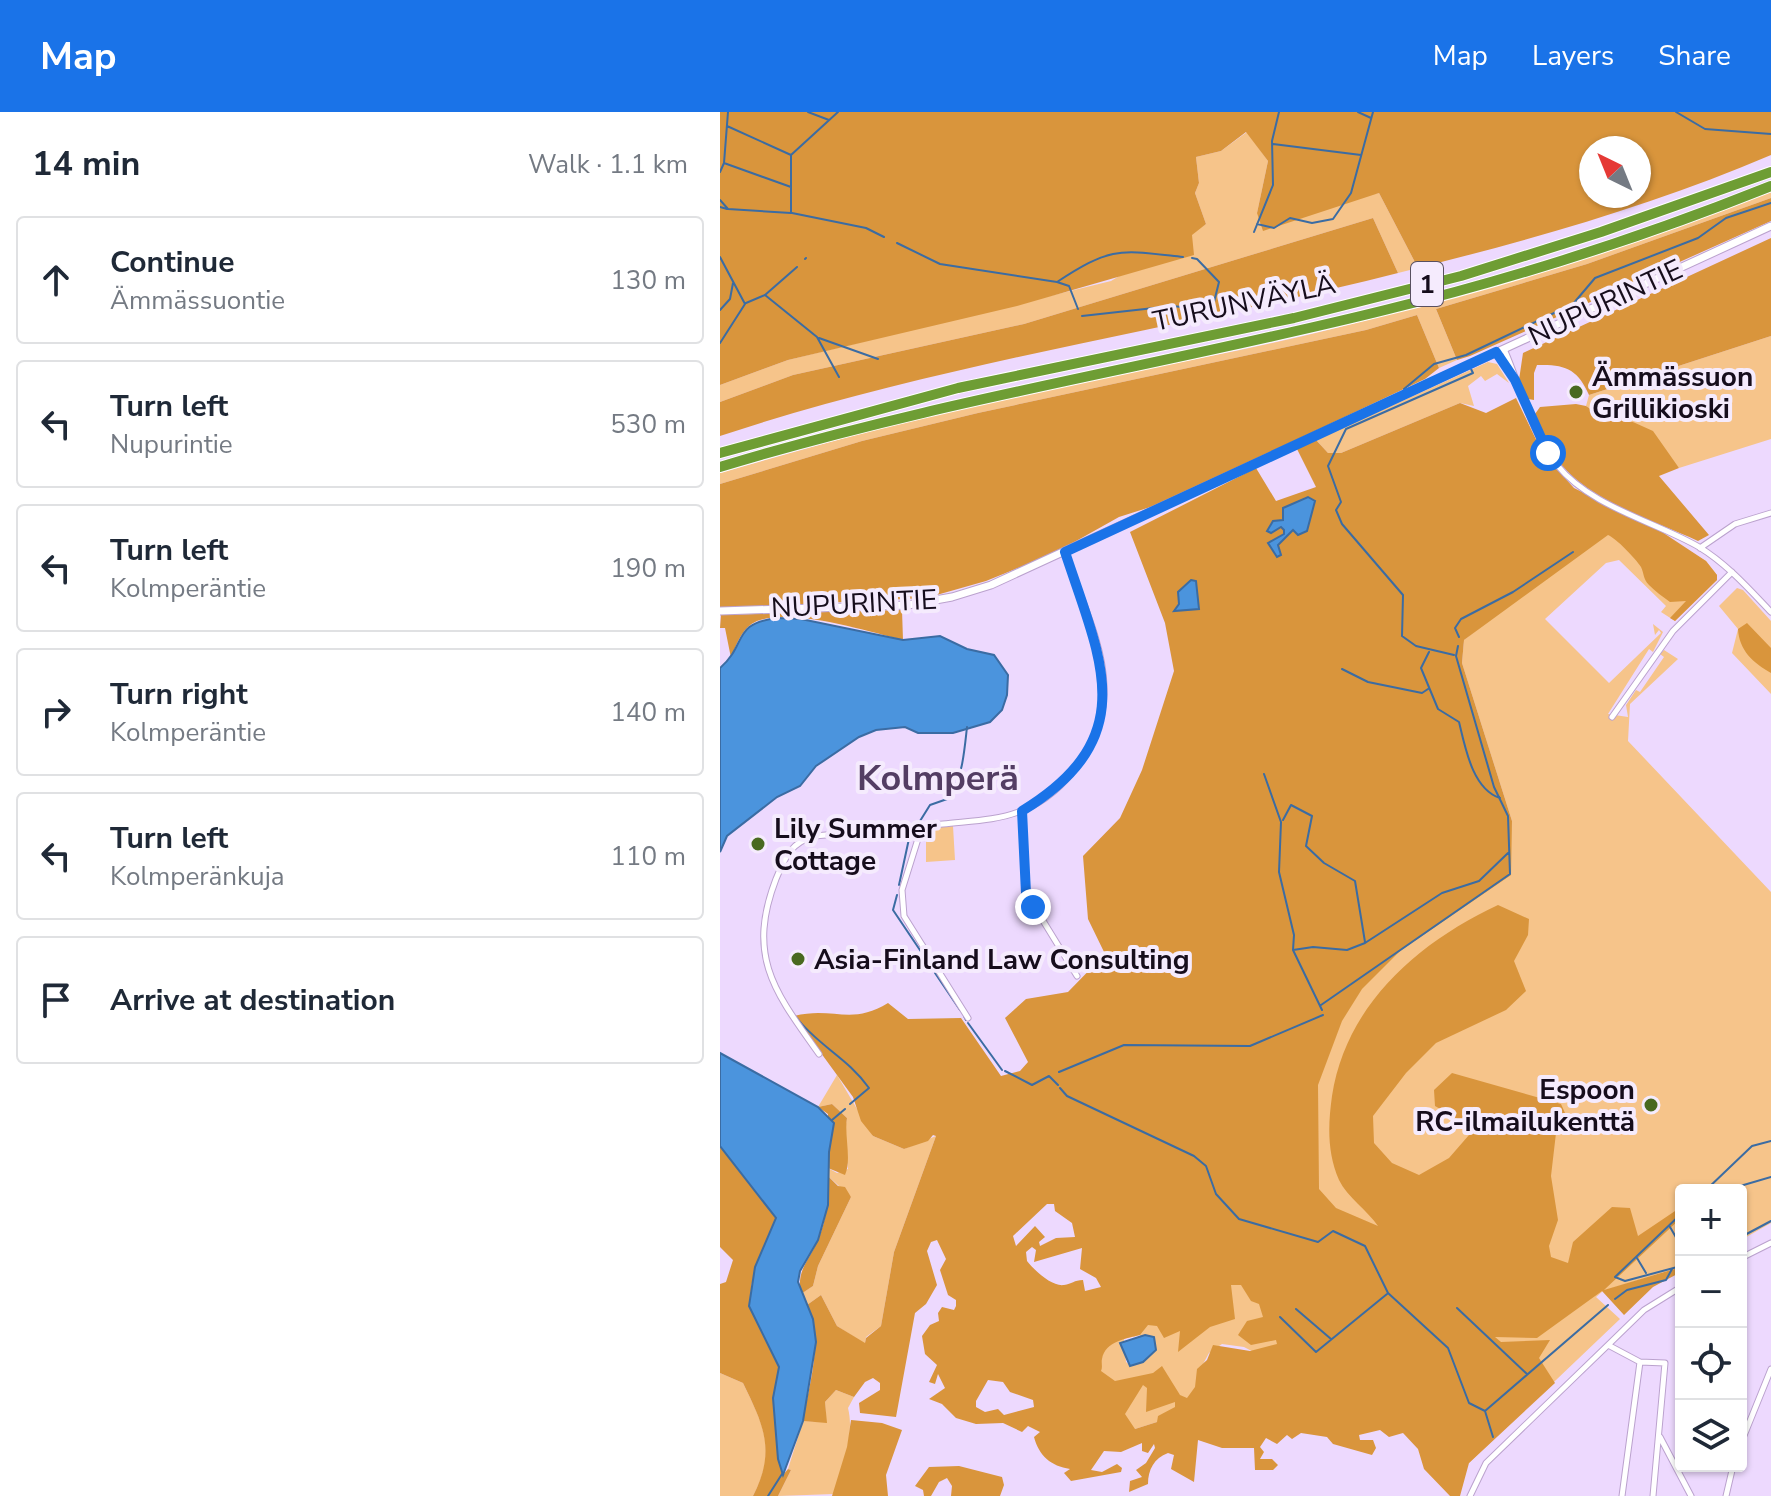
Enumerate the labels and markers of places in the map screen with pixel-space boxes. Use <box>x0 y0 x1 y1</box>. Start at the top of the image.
place label: Ämmässuon Grillikioski <box>1592 358 1753 428</box>
marker: Ämmässuon Grillikioski <box>1567 383 1585 401</box>
place label: Lily Summer Cottage <box>774 810 937 880</box>
marker: Lily Summer Cottage <box>749 835 767 853</box>
place label: Asia-Finland Law Consulting <box>814 941 1190 979</box>
marker: Asia-Finland Law Consulting <box>789 950 807 968</box>
place label: Espoon RC-ilmailukenttä <box>1415 1071 1635 1141</box>
marker: Espoon RC-ilmailukenttä <box>1642 1096 1660 1114</box>

